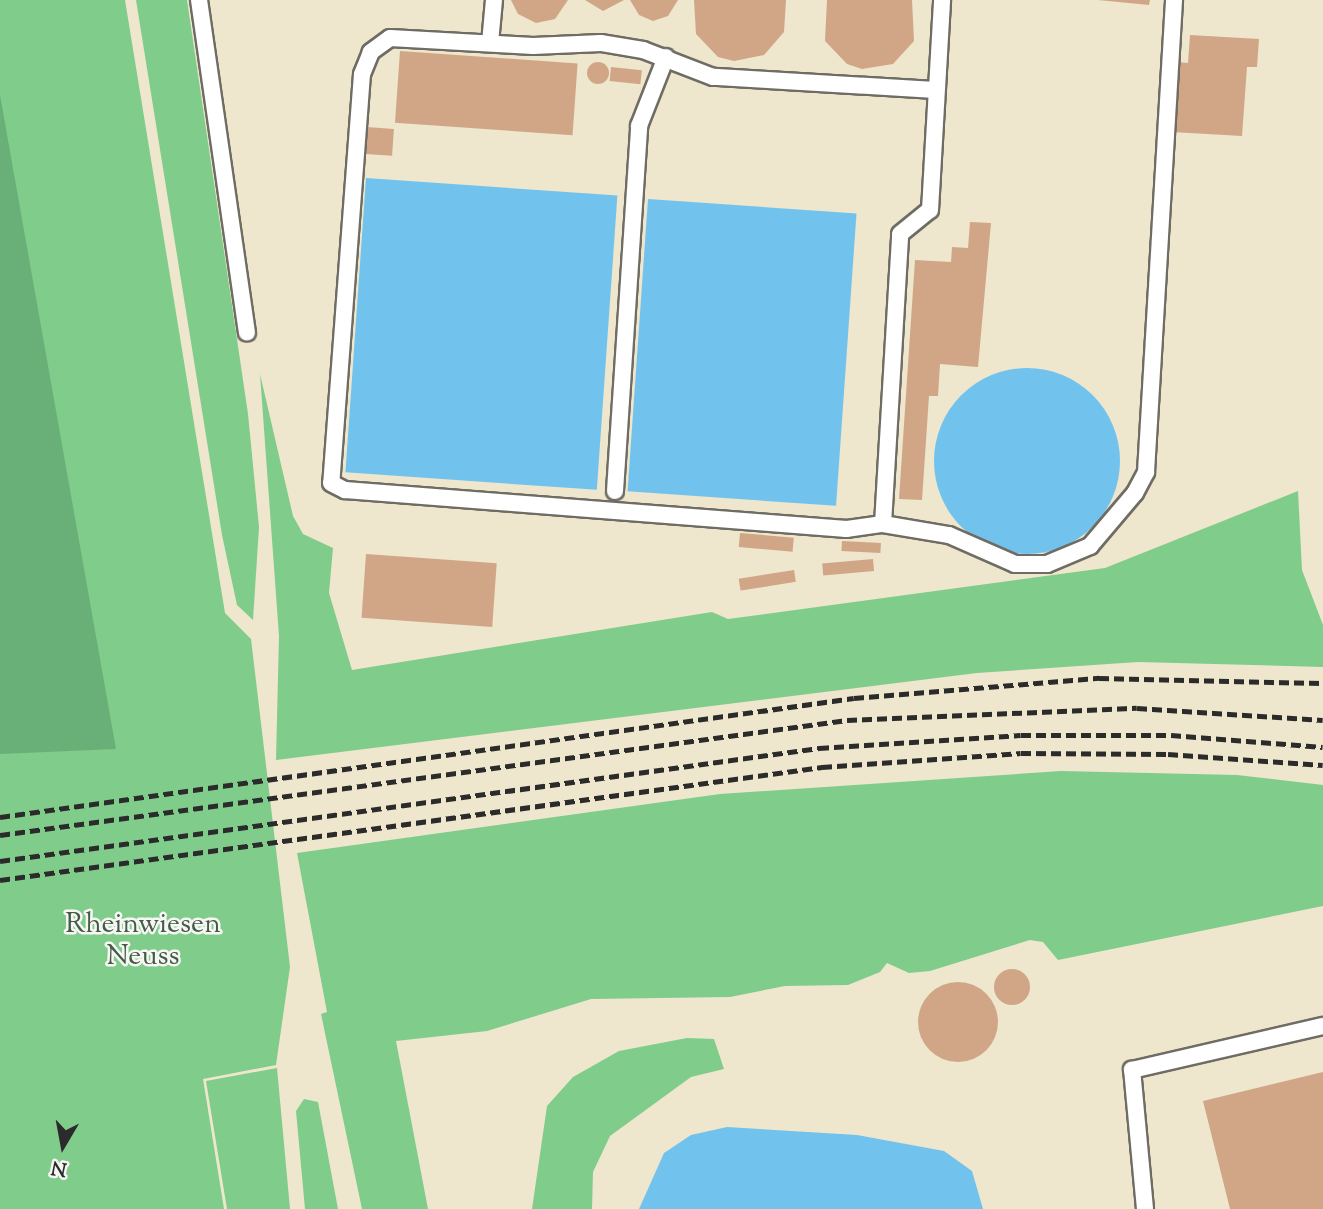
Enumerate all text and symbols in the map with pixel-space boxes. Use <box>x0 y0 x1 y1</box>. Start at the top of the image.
park label: Rheinwiesen Neuss <box>65 908 221 974</box>
north arrow <box>28 1111 98 1181</box>
text: N <box>49 1153 69 1182</box>

